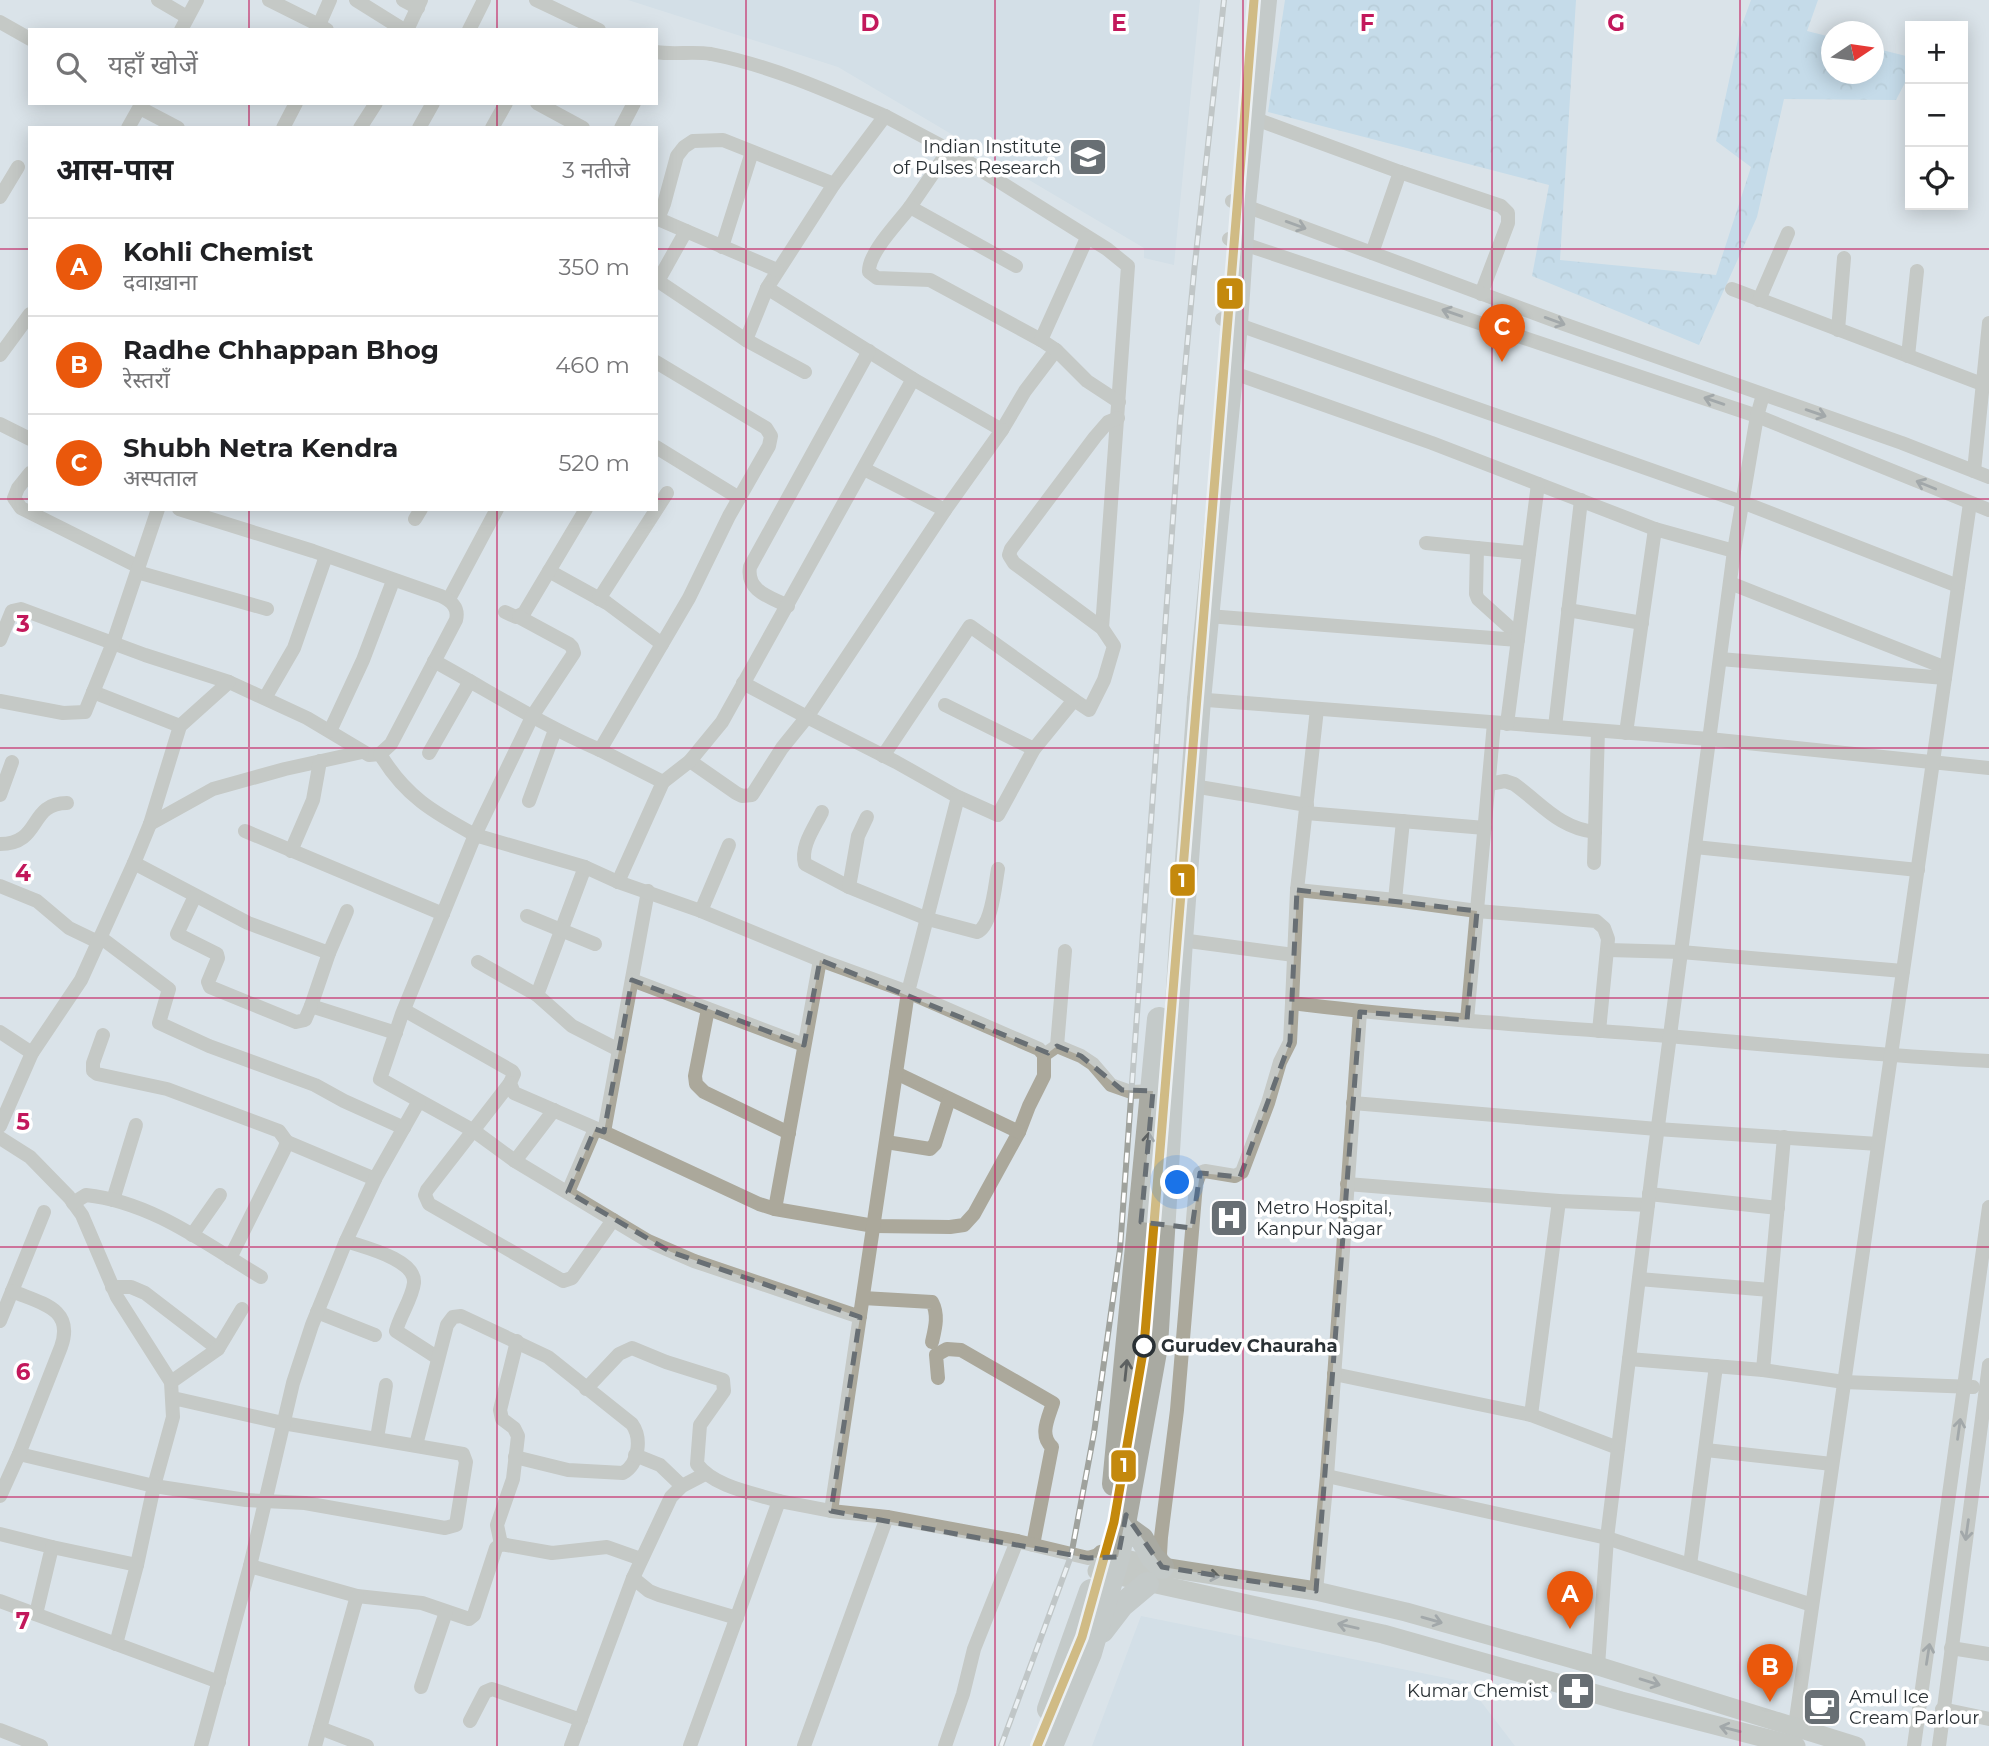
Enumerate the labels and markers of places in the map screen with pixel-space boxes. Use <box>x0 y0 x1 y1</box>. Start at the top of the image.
place label: Indian Institute of Pulses Research <box>893 136 1061 179</box>
school or university icon: Indian Institute of Pulses Research <box>1067 136 1109 178</box>
pin: C <box>1479 304 1525 362</box>
hospital icon: Metro Hospital, Kanpur Nagar <box>1208 1197 1250 1239</box>
place label: Metro Hospital, Kanpur Nagar <box>1256 1197 1392 1240</box>
marker: Gurudev Chauraha <box>1133 1335 1155 1357</box>
place label: Gurudev Chauraha <box>1161 1335 1338 1357</box>
pin: A <box>1547 1571 1593 1629</box>
pin: B <box>1747 1644 1793 1702</box>
pharmacy icon: Kumar Chemist <box>1555 1670 1597 1712</box>
place label: Kumar Chemist <box>1407 1680 1549 1702</box>
cafe icon: Amul Ice Cream Parlour <box>1801 1686 1843 1728</box>
place label: Amul Ice Cream Parlour <box>1849 1686 1980 1729</box>

